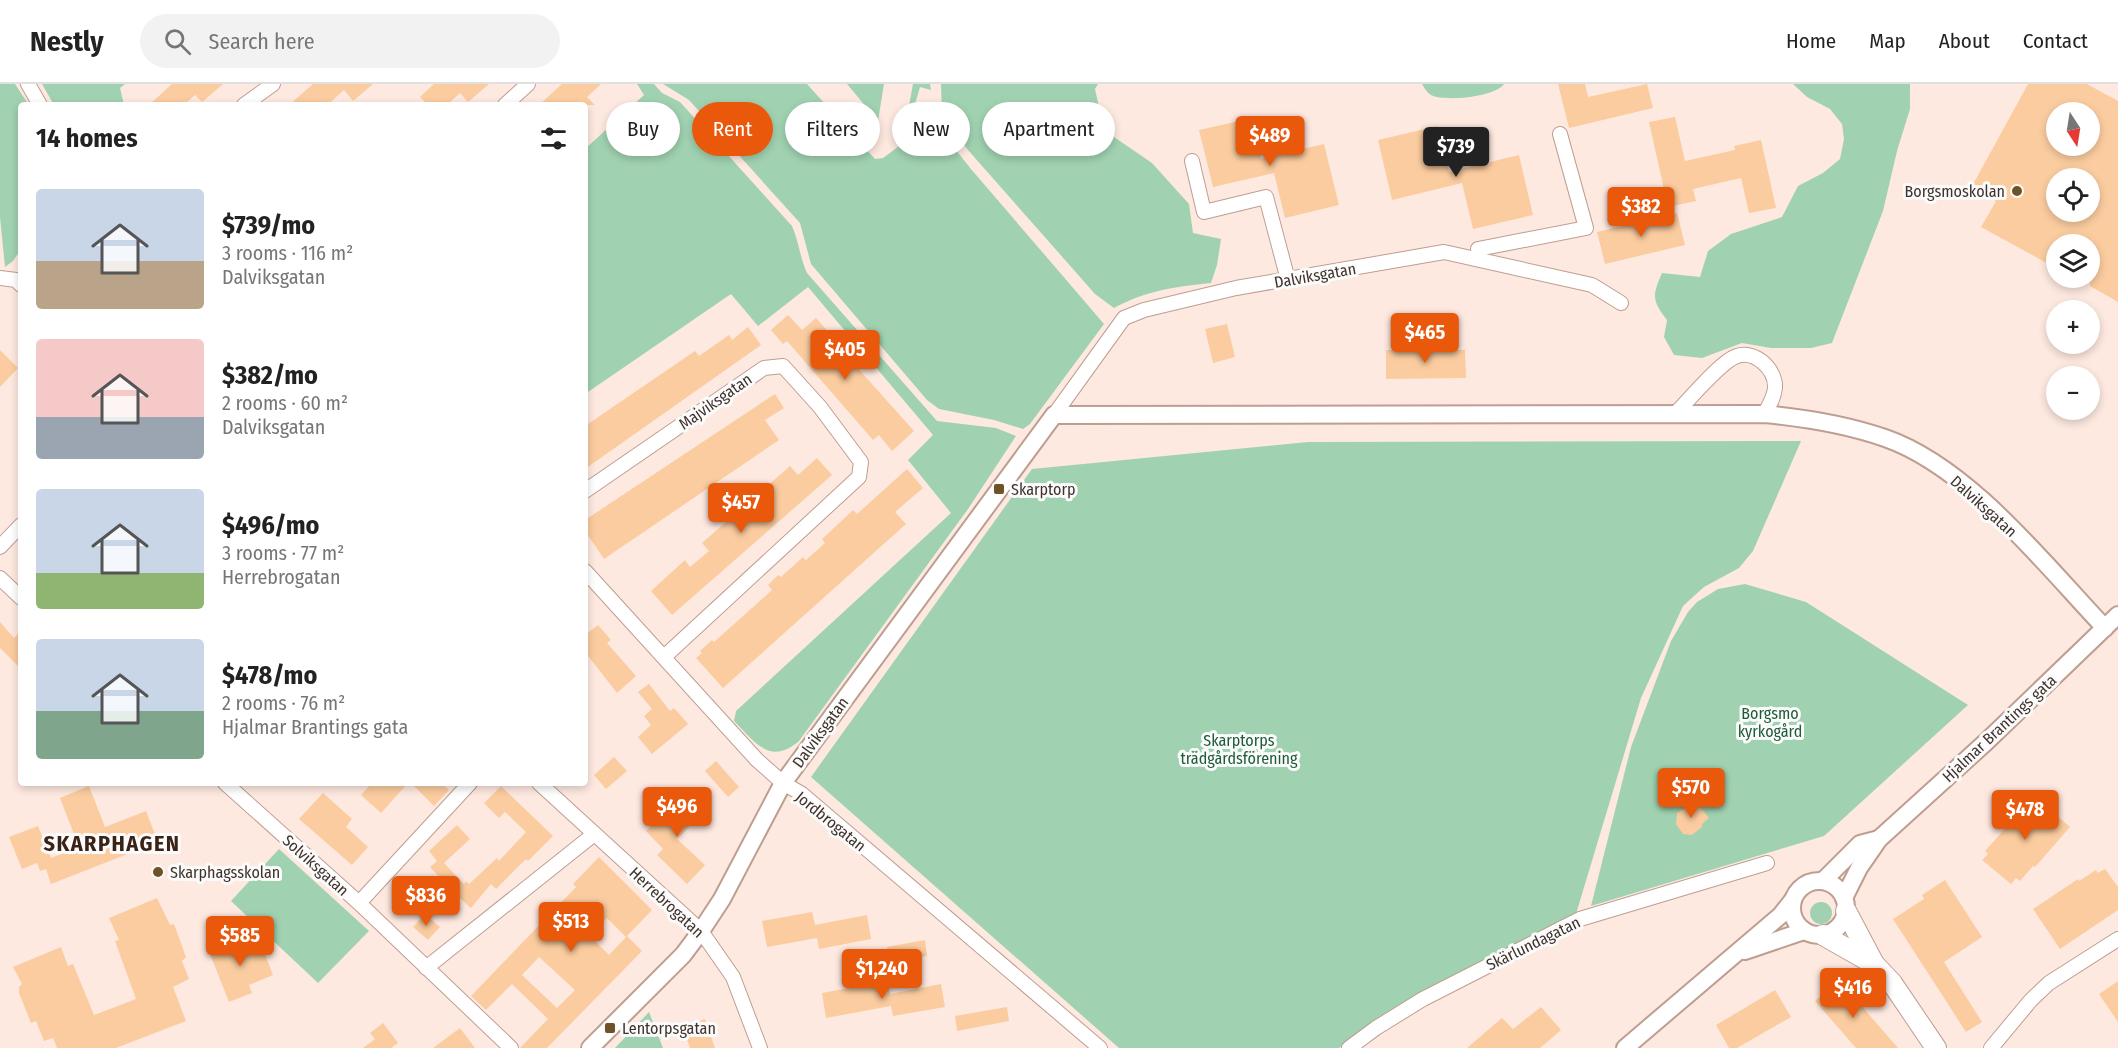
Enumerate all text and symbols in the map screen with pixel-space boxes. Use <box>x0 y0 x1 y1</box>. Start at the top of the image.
search box <box>140 14 560 68</box>
text: Nestly <box>30 25 104 58</box>
icon: search <box>161 25 194 58</box>
text: Search here <box>209 28 315 55</box>
text: Home <box>1786 28 1836 54</box>
text: Map <box>1869 28 1906 54</box>
text: About <box>1939 28 1990 54</box>
text: Contact <box>2023 28 2088 54</box>
chip: Buy <box>606 102 680 156</box>
chip: Rent <box>692 102 773 156</box>
chip: Filters <box>785 102 880 156</box>
chip: New <box>892 102 970 156</box>
chip: Apartment <box>982 102 1115 156</box>
north arrow <box>2046 102 2100 156</box>
map controls <box>2046 102 2100 420</box>
pin: $489 <box>1234 116 1306 167</box>
icon: filters <box>537 122 570 155</box>
text: 14 homes <box>36 123 138 154</box>
text: $489 <box>1250 123 1290 147</box>
pin: $739 <box>1420 127 1492 178</box>
text: $739 <box>1437 134 1475 158</box>
button: locate <box>2046 168 2100 222</box>
place label: Borgsmoskolan <box>1905 182 2005 201</box>
marker: Borgsmoskolan <box>2010 184 2024 198</box>
pin: $382 <box>1605 187 1677 238</box>
text: $382 <box>1621 194 1661 218</box>
text: $739/mo <box>222 210 315 241</box>
icon: home <box>84 213 156 285</box>
button: layers <box>2046 234 2100 288</box>
text: 3 rooms · 116 m² <box>222 241 353 265</box>
street label: Dalviksgatan <box>1273 259 1357 292</box>
text: Dalviksgatan <box>222 265 325 289</box>
button: + <box>2046 300 2100 354</box>
pin: $465 <box>1389 313 1461 364</box>
text: $465 <box>1405 320 1445 344</box>
pin: $405 <box>809 330 881 381</box>
text: $405 <box>825 337 865 361</box>
text: $382/mo <box>222 360 318 391</box>
icon: home <box>84 363 156 435</box>
button: − <box>2046 366 2100 420</box>
street label: Majviksgatan <box>675 369 756 434</box>
text: 2 rooms · 60 m² <box>222 391 348 415</box>
text: Dalviksgatan <box>222 415 325 439</box>
street label: Dalviksgatan <box>1947 472 2021 541</box>
place label: Skarptorp <box>1011 480 1076 499</box>
marker: Skarptorp <box>992 482 1006 496</box>
pin: $457 <box>705 483 777 534</box>
text: $457 <box>722 490 760 514</box>
text: $496/mo <box>222 510 319 541</box>
icon: home <box>84 513 156 585</box>
text: 3 rooms · 77 m² <box>222 541 344 565</box>
text: Herrebrogatan <box>222 565 340 589</box>
text: $478/mo <box>222 660 317 691</box>
icon: home <box>84 663 156 735</box>
street label: Hjalmar Brantings gata <box>1938 671 2060 786</box>
text: 2 rooms · 76 m² <box>222 691 345 715</box>
street label: Dalviksgatan <box>788 693 852 771</box>
park label: Borgsmo kyrkogård <box>1738 704 1802 741</box>
text: Hjalmar Brantings gata <box>222 715 408 739</box>
park label: Skarptorps trädgårdsförening <box>1181 731 1298 768</box>
pin: $570 <box>1655 768 1727 819</box>
text: $570 <box>1672 775 1710 799</box>
pin: $496 <box>641 787 713 838</box>
street label: Jordbrogatan <box>792 787 870 856</box>
pin: $478 <box>1989 790 2061 841</box>
text: $496 <box>657 794 697 818</box>
text: $478 <box>2006 797 2044 821</box>
district label: SKARPHAGEN <box>43 830 181 857</box>
street label: Solviksgatan <box>279 831 353 900</box>
place label: Skarphagsskolan <box>170 863 280 882</box>
street label: Herrebrogatan <box>626 863 708 942</box>
marker: Skarphagsskolan <box>151 865 165 879</box>
pin: $836 <box>390 876 462 927</box>
text: $836 <box>406 883 446 907</box>
pin: $513 <box>535 902 607 953</box>
text: $513 <box>553 909 589 933</box>
street label: Skärlundagatan <box>1483 912 1583 974</box>
pin: $585 <box>204 916 276 967</box>
text: $585 <box>220 923 260 947</box>
pin: $1,240 <box>833 949 931 1000</box>
text: $1,240 <box>856 956 908 980</box>
pin: $416 <box>1817 968 1889 1019</box>
text: $416 <box>1834 975 1872 999</box>
place label: Lentorpsgatan <box>622 1019 716 1038</box>
marker: Lentorpsgatan <box>603 1021 617 1035</box>

